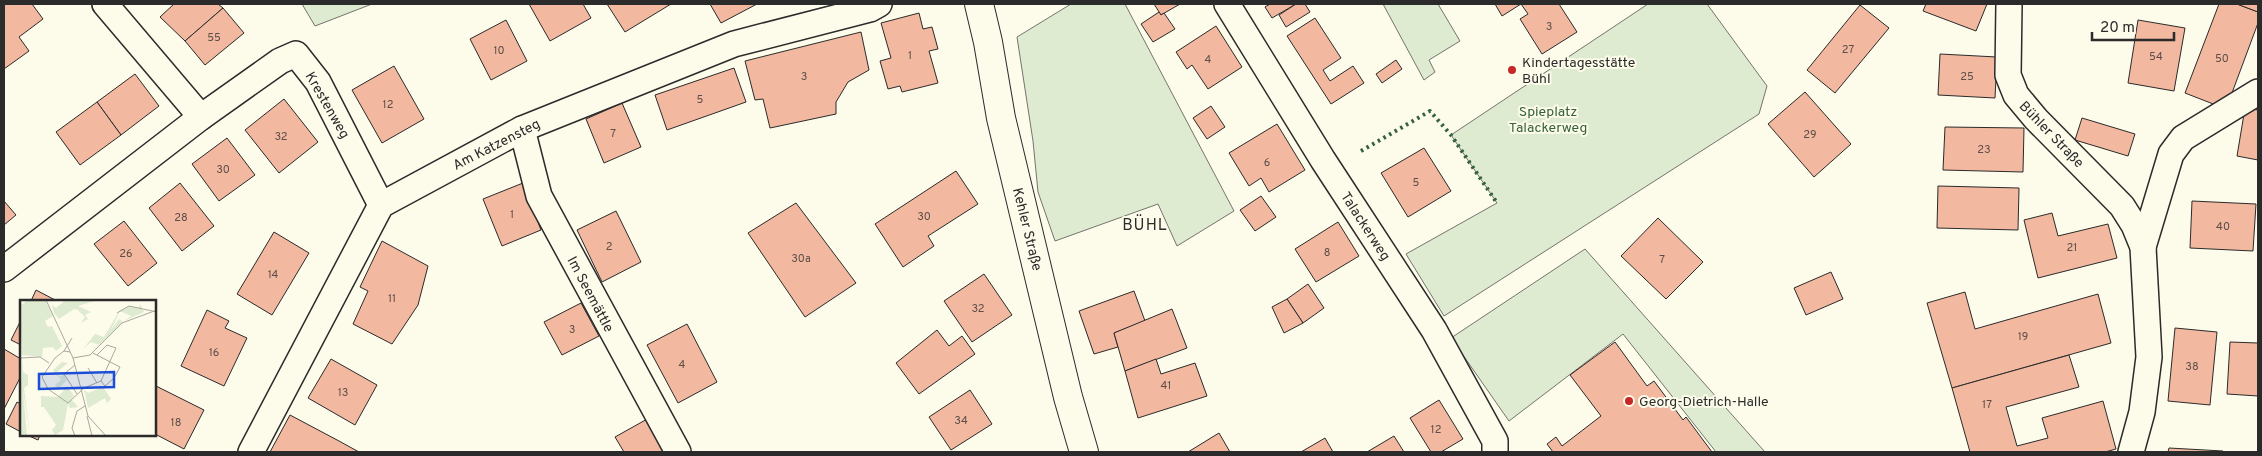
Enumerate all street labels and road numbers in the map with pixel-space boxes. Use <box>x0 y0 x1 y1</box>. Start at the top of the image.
street label: Krestenweg <box>301 69 353 142</box>
street label: Bühler Straße <box>2015 98 2087 172</box>
street label: Am Katzensteg <box>450 116 543 175</box>
street label: Kehler Straße <box>1008 186 1045 273</box>
street label: Talackerweg <box>1336 189 1393 264</box>
street label: Im Seemättle <box>563 254 617 335</box>

